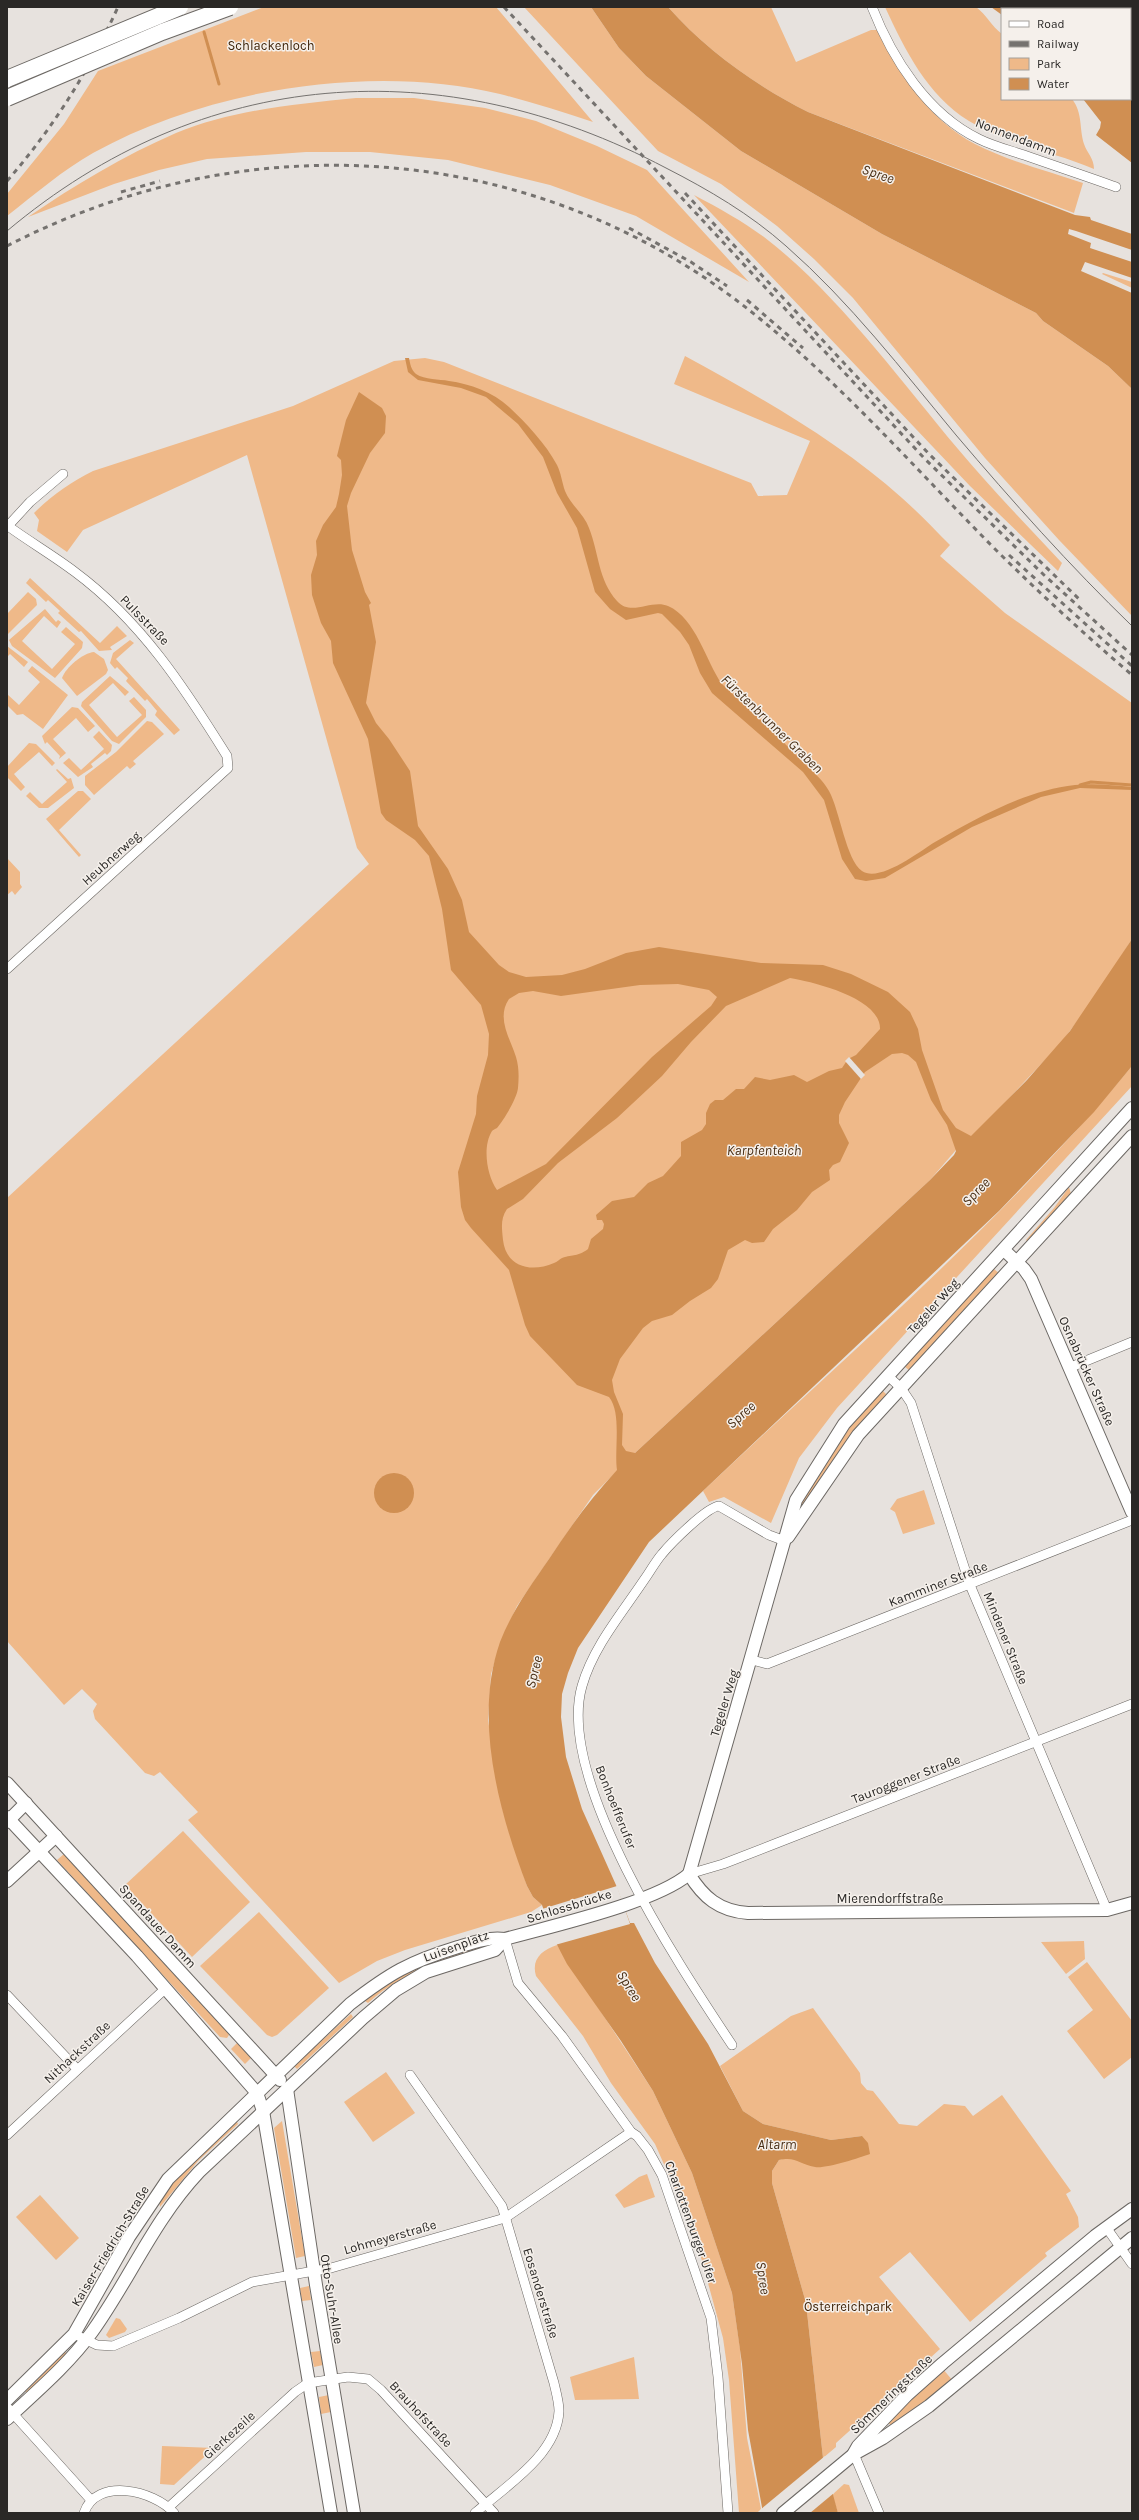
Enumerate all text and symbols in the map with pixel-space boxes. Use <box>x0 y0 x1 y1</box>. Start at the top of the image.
legend <box>1001 8 1131 100</box>
text: Road <box>1037 17 1065 31</box>
text: Railway <box>1037 37 1079 51</box>
park label: Schlackenloch <box>227 38 315 53</box>
text: Park <box>1037 57 1062 71</box>
text: Water <box>1037 77 1070 91</box>
street label: Nonnendamm <box>973 115 1059 159</box>
water label: Spree <box>860 161 897 188</box>
street label: Pulsstraße <box>117 592 173 648</box>
water label: Fürstenbrunner Graben <box>718 671 826 777</box>
street label: Heubnerweg <box>79 827 144 888</box>
water label: Karpfenteich <box>727 1142 801 1159</box>
water label: Spree <box>958 1174 994 1210</box>
street label: Tegeler Weg <box>904 1275 962 1337</box>
street label: Osnabrücker Straße <box>1056 1314 1118 1428</box>
water label: Spree <box>723 1397 759 1432</box>
street label: Kamminer Straße <box>886 1558 990 1610</box>
street label: Mindener Straße <box>981 1589 1032 1687</box>
water label: Spree <box>522 1653 546 1690</box>
street label: Tegeler Weg <box>707 1667 742 1738</box>
street label: Tauroggener Straße <box>850 1751 963 1807</box>
street label: Bonhoefferufer <box>592 1763 640 1851</box>
street label: Spandauer Damm <box>116 1881 200 1971</box>
street label: Schlossbrücke <box>525 1886 613 1926</box>
street label: Mierendorffstraße <box>836 1891 944 1906</box>
street label: Luisenplatz <box>421 1927 491 1965</box>
water label: Spree <box>613 1968 645 2005</box>
street label: Nithackstraße <box>41 2017 113 2086</box>
water label: Altarm <box>757 2136 797 2153</box>
street label: Charlottenburger Ufer <box>662 2159 720 2285</box>
street label: Kaiser-Friedrich-Straße <box>68 2183 152 2309</box>
street label: Lohmeyerstraße <box>342 2217 438 2257</box>
street label: Eosanderstraße <box>520 2246 562 2340</box>
street label: Otto-Suhr-Allee <box>317 2253 347 2345</box>
water label: Spree <box>752 2261 774 2296</box>
park label: Österreichpark <box>804 2298 892 2314</box>
street label: Sömmeringstraße <box>847 2351 935 2437</box>
street label: Brauhofstraße <box>386 2378 456 2450</box>
street label: Gierkezeile <box>200 2408 258 2462</box>

